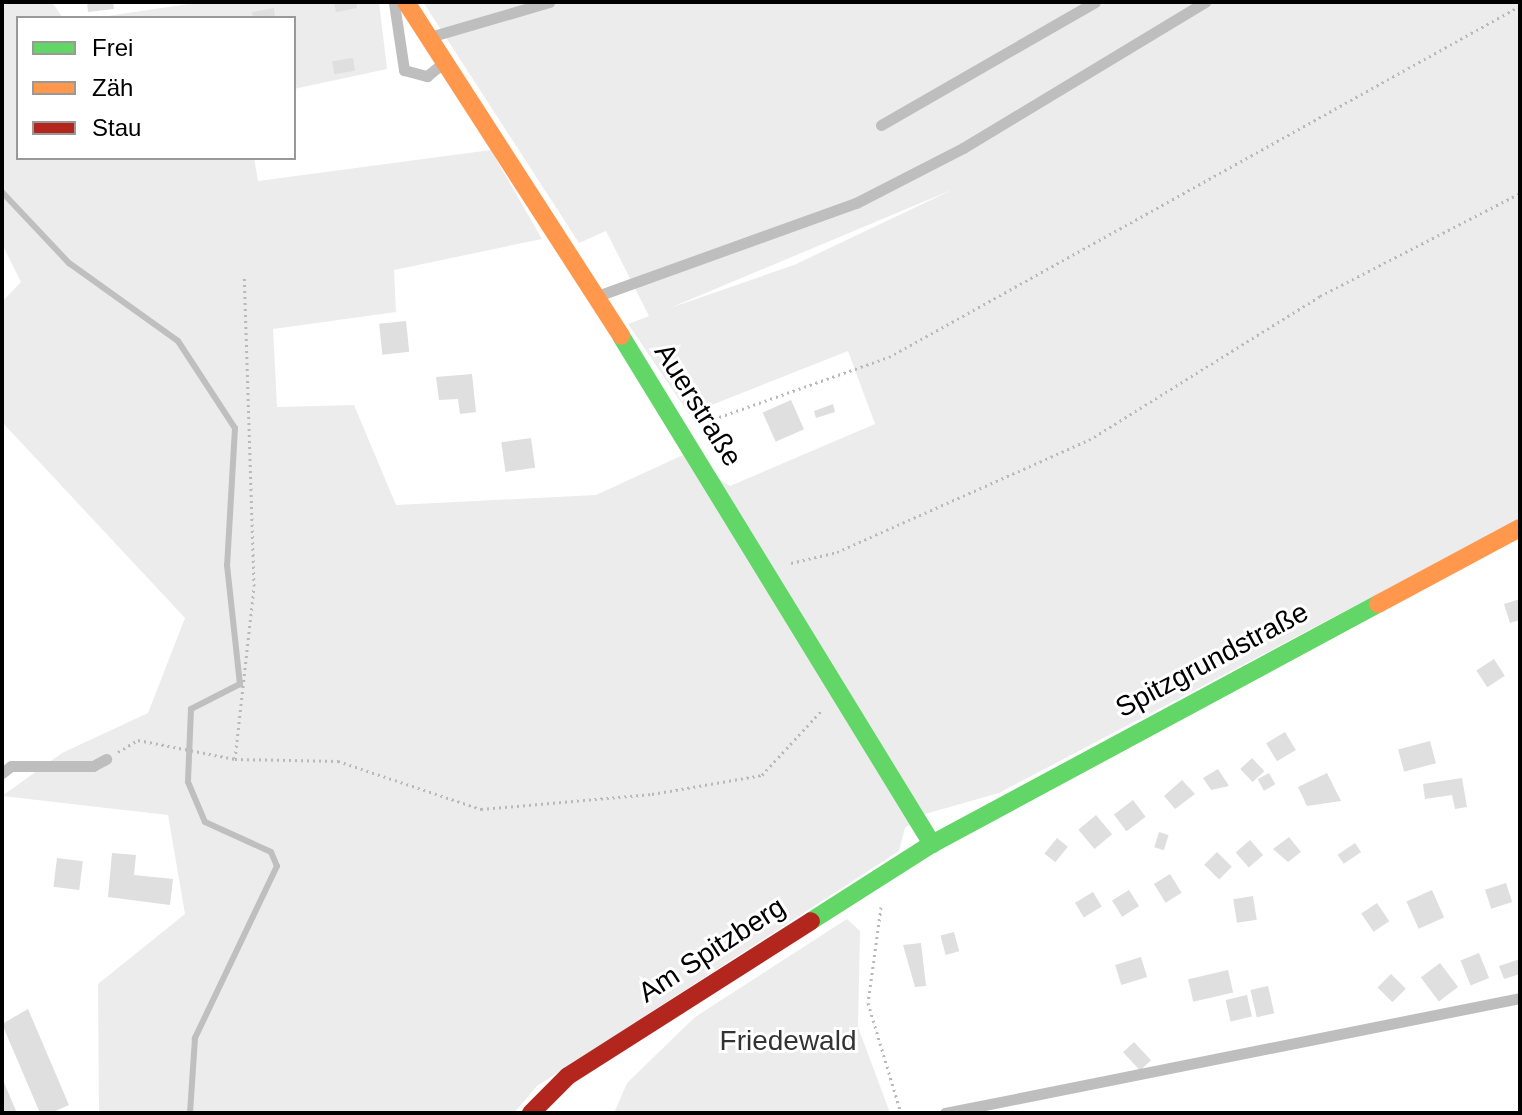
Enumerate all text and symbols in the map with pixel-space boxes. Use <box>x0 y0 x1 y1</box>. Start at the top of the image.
legend <box>16 16 296 160</box>
text: Frei <box>92 34 133 61</box>
text: Zäh <box>92 74 133 101</box>
text: Stau <box>92 114 141 141</box>
street label: Auerstraße <box>647 337 749 473</box>
street label: Spitzgrundstraße <box>1110 595 1314 725</box>
street label: Am Spitzberg <box>632 890 792 1010</box>
park label: Friedewald <box>720 1024 856 1058</box>

